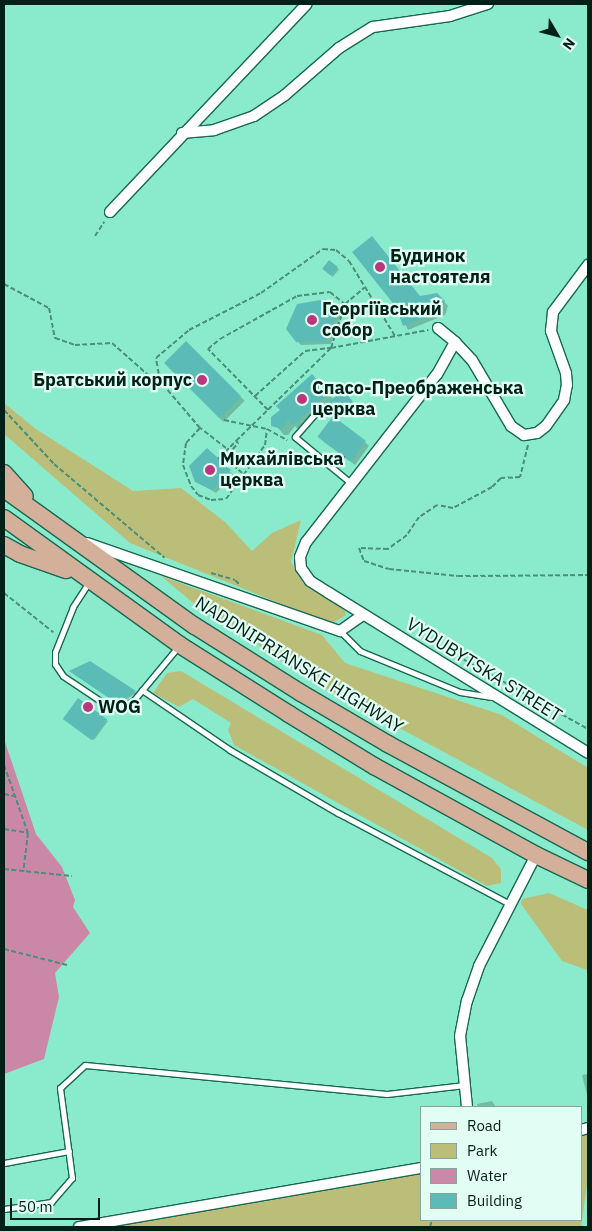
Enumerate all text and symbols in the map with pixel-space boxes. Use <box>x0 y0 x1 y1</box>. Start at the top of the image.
north arrow <box>532 10 582 60</box>
text: N <box>559 35 579 53</box>
place label: Будинок настоятеля <box>390 246 490 288</box>
marker: Будинок настоятеля <box>374 261 386 273</box>
place label: Георгіївський собор <box>322 299 442 342</box>
marker: Георгіївський собор <box>306 314 318 326</box>
place label: Братський корпус <box>33 369 192 391</box>
marker: Братський корпус <box>196 374 208 386</box>
place label: Спасо-Преображенська церква <box>312 378 523 420</box>
marker: Спасо-Преображенська церква <box>296 393 308 405</box>
place label: Михайлівська церква <box>220 449 344 492</box>
marker: Михайлівська церква <box>204 464 216 476</box>
street label: NADDNIPRIANSKE HIGHWAY <box>191 592 407 738</box>
street label: VYDUBYTSKA STREET <box>402 613 566 727</box>
place label: WOG <box>98 696 141 718</box>
marker: WOG <box>82 701 94 713</box>
legend <box>420 1106 582 1221</box>
text: Road <box>467 1116 502 1135</box>
text: Park <box>467 1141 497 1160</box>
text: Water <box>467 1166 507 1185</box>
scale bar <box>12 1188 102 1220</box>
text: Building <box>467 1191 522 1210</box>
text: 50 m <box>18 1197 53 1216</box>

